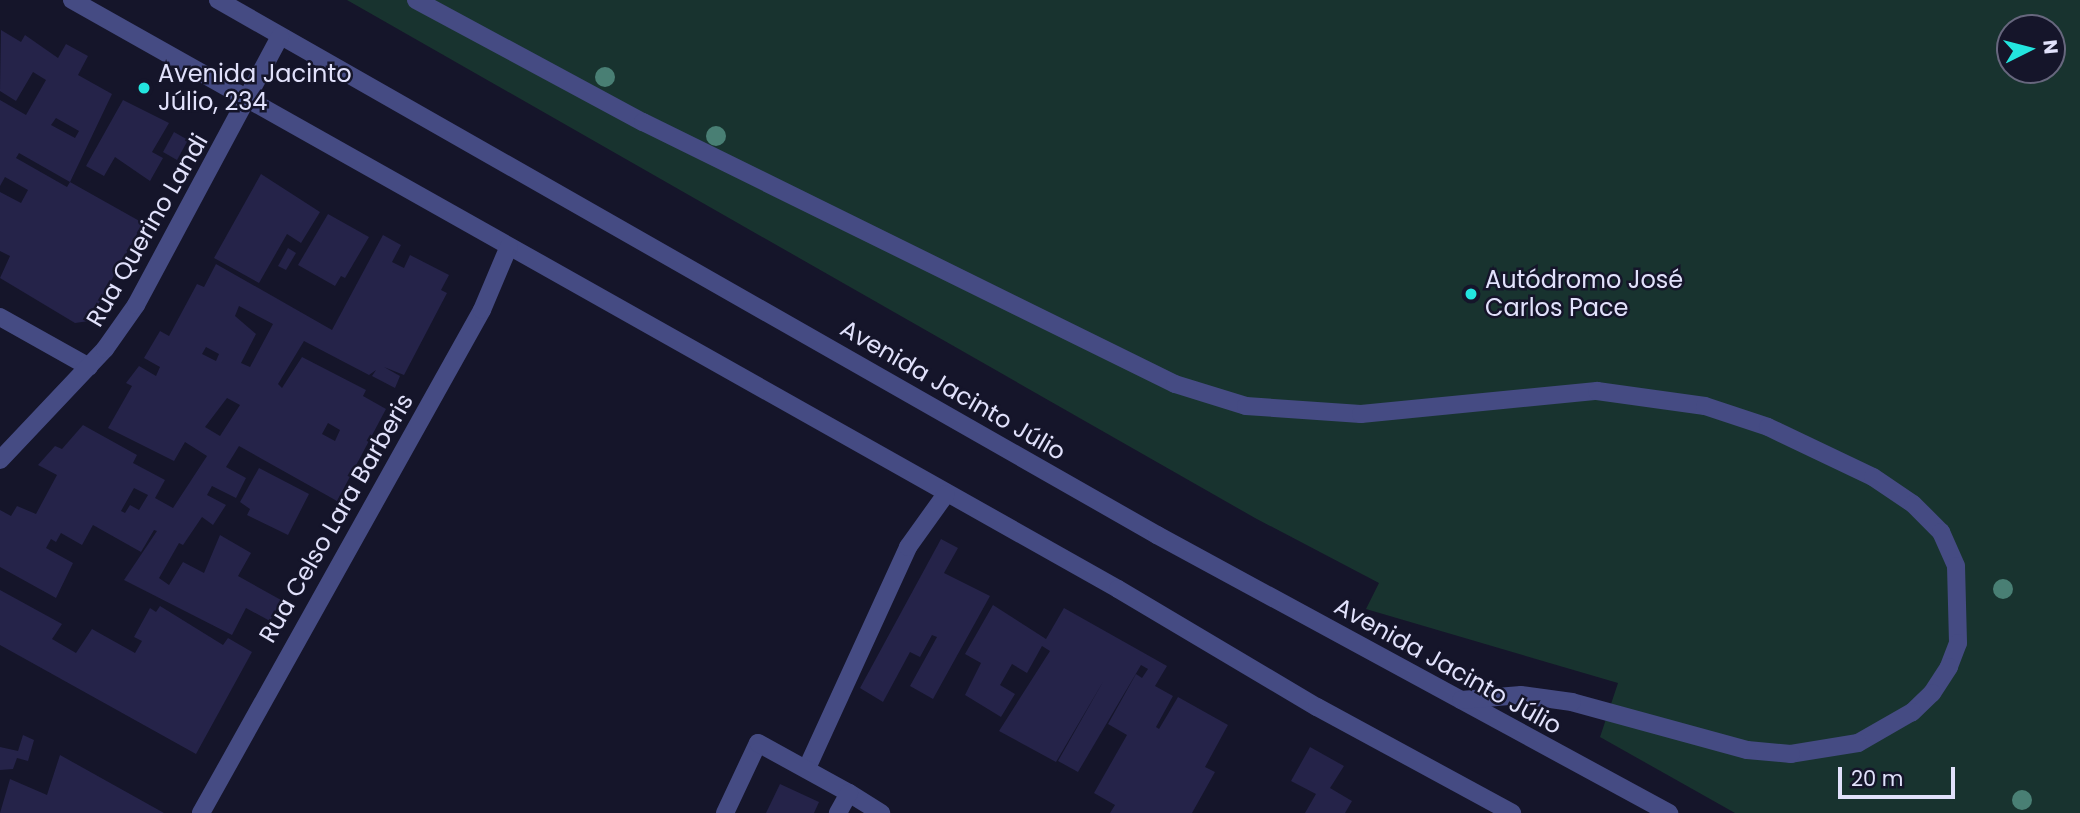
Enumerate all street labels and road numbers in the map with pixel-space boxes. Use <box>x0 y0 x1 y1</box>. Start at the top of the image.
street label: Rua Querino Landi <box>80 128 214 332</box>
street label: Avenida Jacinto Júlio <box>835 314 1071 466</box>
street label: Rua Celso Lara Barberis <box>253 388 419 648</box>
street label: Avenida Jacinto Júlio <box>1329 592 1567 740</box>

